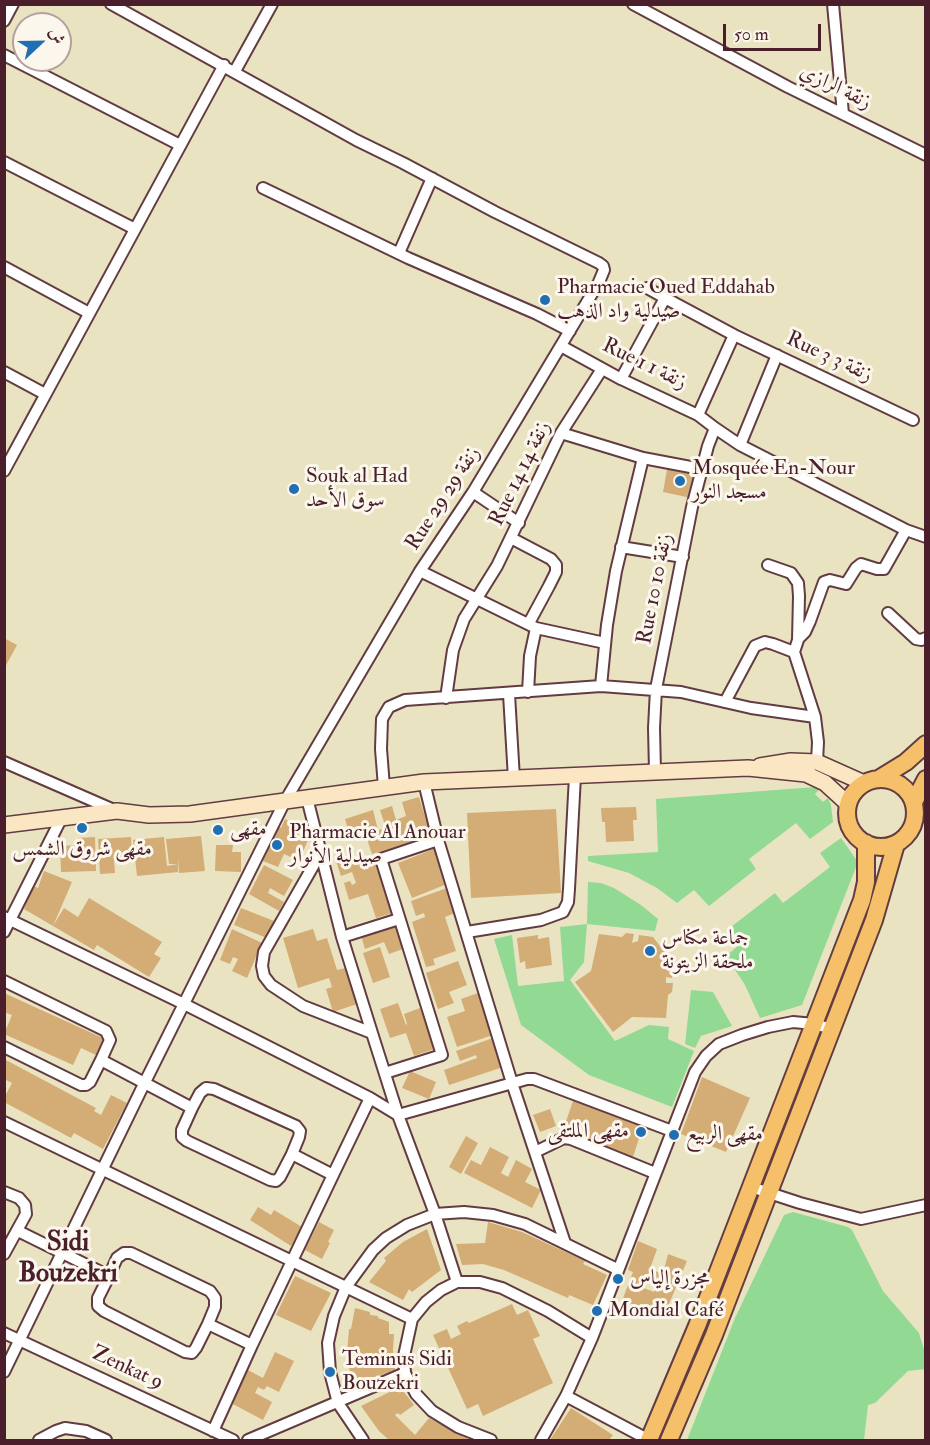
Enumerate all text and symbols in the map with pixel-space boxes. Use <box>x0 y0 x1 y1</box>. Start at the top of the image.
north arrow <box>12 12 72 72</box>
scale bar <box>726 12 824 50</box>
text: 50 m <box>734 23 769 46</box>
text: ش <box>45 25 69 47</box>
street label: زنقة الرازي <box>795 60 875 116</box>
place label: Pharmacie Oued Eddahab صيدلية واد الذهب <box>557 275 775 325</box>
marker: Pharmacie Oued Eddahab صيدلية واد الذهب <box>538 293 552 307</box>
street label: Rue 3 زنقة 3 <box>782 327 876 389</box>
street label: Rue 1 زنقة 1 <box>598 334 690 396</box>
street label: Rue 14 زنقة 14 <box>485 417 557 531</box>
street label: Rue 29 زنقة 29 <box>401 442 487 556</box>
place label: Mosquée En-Nour مسجد النور <box>692 456 855 506</box>
place label: Souk al Had سوق الأحد <box>306 464 408 514</box>
marker: Mosquée En-Nour مسجد النور <box>673 474 687 488</box>
marker: Souk al Had سوق الأحد <box>287 482 301 496</box>
street label: Rue 10 زنقة 10 <box>633 531 679 647</box>
place label: مقهى <box>230 817 267 843</box>
place label: Pharmacie Al Anouar صيدلية الأنوار <box>289 820 466 870</box>
marker: مقهى شروق الشمس <box>75 821 89 835</box>
marker: مقهى <box>211 823 225 837</box>
place label: مقهى شروق الشمس <box>12 837 152 863</box>
marker: Pharmacie Al Anouar صيدلية الأنوار <box>270 838 284 852</box>
place label: جماعة مكناس ملحقة الزيتونة <box>662 926 753 976</box>
marker: جماعة مكناس ملحقة الزيتونة <box>643 944 657 958</box>
place label: مقهى الملتقى <box>548 1119 629 1145</box>
place label: مقهى الربيع <box>686 1122 763 1148</box>
marker: مقهى الملتقى <box>634 1125 648 1139</box>
marker: مقهى الربيع <box>667 1128 681 1142</box>
district label: Sidi Bouzekri <box>18 1228 118 1291</box>
place label: مجزرة إلياس <box>630 1266 709 1292</box>
marker: مجزرة إلياس <box>611 1272 625 1286</box>
place label: Mondial Café <box>609 1298 724 1324</box>
marker: Mondial Café <box>590 1304 604 1318</box>
street label: Zenkat 9 <box>87 1342 167 1396</box>
place label: Teminus Sidi Bouzekri <box>342 1347 452 1397</box>
marker: Teminus Sidi Bouzekri <box>323 1365 337 1379</box>

